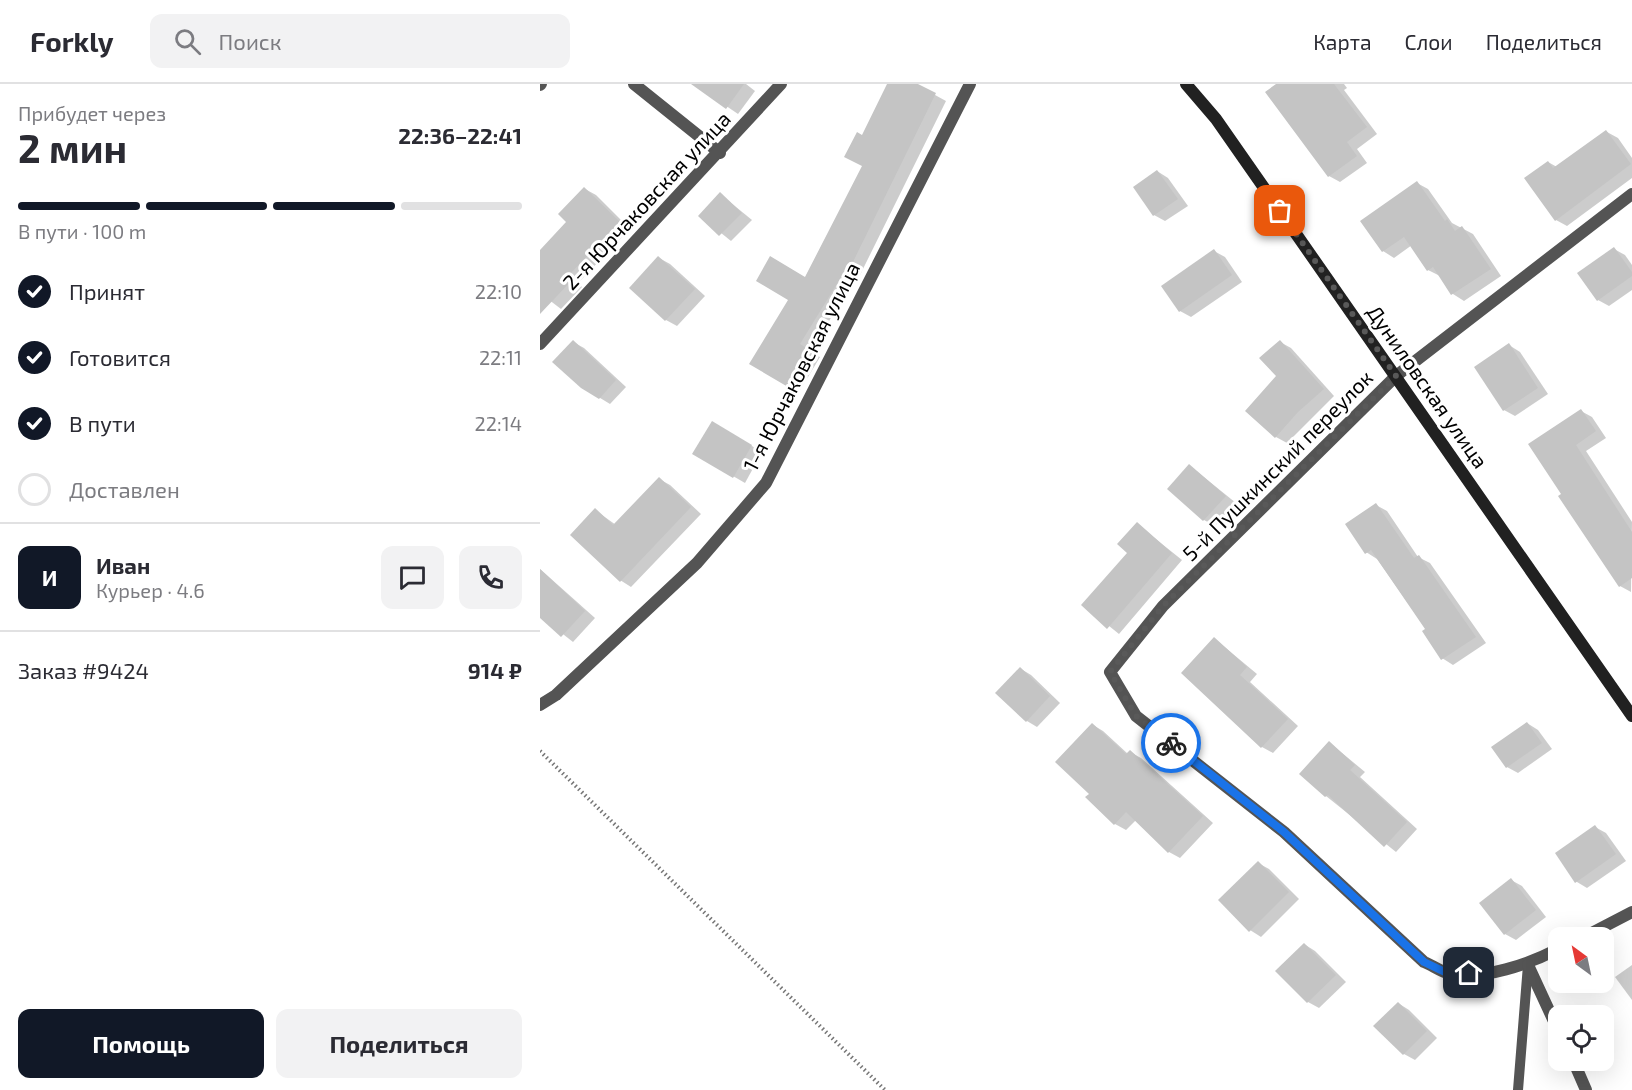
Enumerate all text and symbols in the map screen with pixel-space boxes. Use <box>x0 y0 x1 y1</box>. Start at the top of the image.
search box <box>150 14 570 68</box>
text: Forkly <box>30 24 114 58</box>
icon: search <box>171 25 204 58</box>
text: Поиск <box>219 28 281 54</box>
text: Карта <box>1313 29 1372 54</box>
text: Слои <box>1405 29 1453 54</box>
text: Поделиться <box>1486 29 1602 54</box>
text: Прибудет через <box>18 101 166 125</box>
street label: 2-я Юрчаковская улица <box>557 106 736 295</box>
text: 22:36–22:41 <box>398 122 522 148</box>
text: 2 мин <box>18 124 127 171</box>
pin <box>1254 185 1305 236</box>
icon: bag <box>1263 194 1296 227</box>
text: В пути · 100 m <box>18 219 146 243</box>
street label: 1-я Юрчаковская улица <box>737 258 865 475</box>
icon: check <box>18 275 51 308</box>
text: Принят <box>69 278 145 304</box>
text: 22:10 <box>475 279 522 303</box>
street label: Дуниловская улица <box>1362 300 1494 473</box>
icon: check <box>18 341 51 374</box>
text: Готовится <box>69 344 171 370</box>
text: 22:11 <box>479 345 522 369</box>
street label: 5-й Пушкинский переулок <box>1177 365 1378 566</box>
icon: check <box>18 407 51 440</box>
text: В пути <box>69 410 136 436</box>
text: 22:14 <box>475 411 522 435</box>
text: Доставлен <box>69 476 180 502</box>
button: chat <box>381 546 444 609</box>
button: phone <box>459 546 522 609</box>
text: Иван <box>96 552 150 578</box>
text: И <box>42 564 57 590</box>
text: Курьер · 4.6 <box>96 578 205 602</box>
text: Заказ #9424 <box>18 657 149 683</box>
text: 914 ₽ <box>468 657 522 683</box>
courier <box>1141 713 1201 773</box>
icon: bike <box>1155 727 1188 760</box>
north arrow <box>1548 927 1614 993</box>
map controls <box>1548 927 1614 1071</box>
pin <box>1443 947 1494 998</box>
icon: home <box>1452 956 1485 989</box>
button: locate <box>1548 1005 1614 1071</box>
button: Помощь <box>18 1009 264 1078</box>
button: Поделиться <box>276 1009 522 1078</box>

